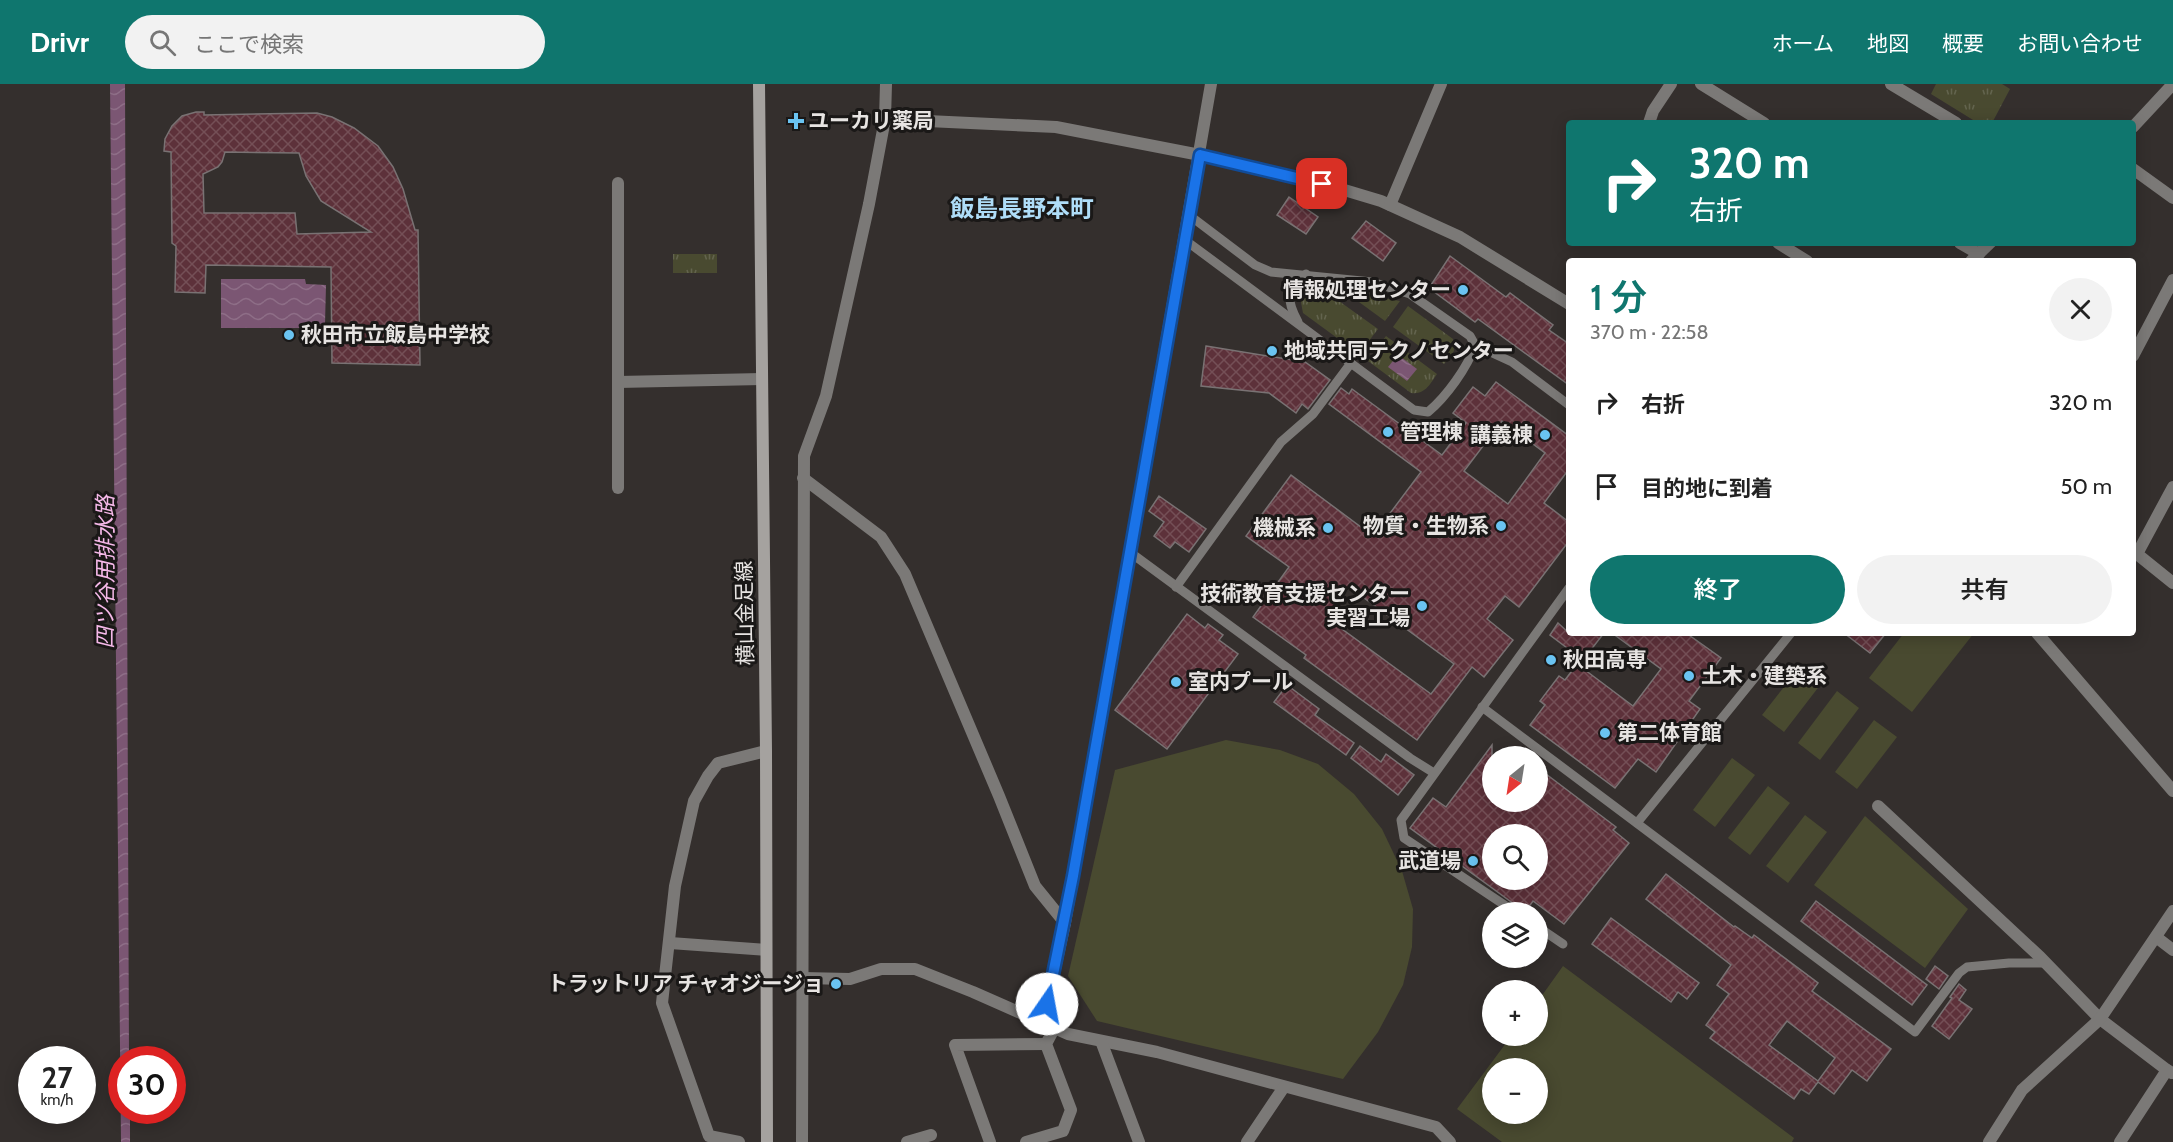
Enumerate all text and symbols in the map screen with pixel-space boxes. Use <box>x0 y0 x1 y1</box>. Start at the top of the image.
search box <box>125 15 545 69</box>
text: Drivr <box>30 25 89 59</box>
icon: search <box>146 26 179 59</box>
text: ここで検索 <box>194 31 304 58</box>
text: ホーム <box>1772 31 1834 56</box>
text: 地図 <box>1867 31 1909 56</box>
text: 概要 <box>1942 31 1984 56</box>
text: お問い合わせ <box>2017 31 2143 56</box>
place label: ユーカリ薬局 <box>808 108 934 133</box>
marker: ユーカリ薬局 <box>789 114 803 128</box>
text: 320 m <box>1689 137 1809 189</box>
icon: right <box>1590 144 1668 222</box>
pin <box>1296 158 1347 209</box>
icon: arrive <box>1305 167 1338 200</box>
district label: 飯島長野本町 <box>950 194 1094 223</box>
text: 右折 <box>1689 194 1743 227</box>
text: 1 分 <box>1590 275 1647 319</box>
place label: 情報処理センター <box>1283 277 1451 302</box>
button: close <box>2049 278 2112 341</box>
marker: 情報処理センター <box>1456 283 1470 297</box>
text: 370 m · 22:58 <box>1590 320 1709 344</box>
place label: 秋田市立飯島中学校 <box>301 322 490 347</box>
marker: 秋田市立飯島中学校 <box>282 328 296 342</box>
place label: 地域共同テクノセンター <box>1284 338 1514 363</box>
marker: 地域共同テクノセンター <box>1265 344 1279 358</box>
icon: right <box>1590 386 1623 419</box>
text: 320 m <box>2049 389 2112 416</box>
text: 右折 <box>1641 391 1685 418</box>
place label: 管理棟 <box>1400 419 1463 444</box>
place label: 講義棟 <box>1470 422 1533 447</box>
marker: 管理棟 <box>1381 425 1395 439</box>
marker: 講義棟 <box>1538 428 1552 442</box>
icon: arrive <box>1590 470 1623 503</box>
text: 50 m <box>2060 473 2112 500</box>
text: 目的地に到着 <box>1641 475 1773 502</box>
water label: 四ツ谷用排水路 <box>92 493 119 649</box>
place label: 物質・生物系 <box>1363 513 1489 538</box>
place label: 機械系 <box>1253 515 1316 540</box>
marker: 物質・生物系 <box>1494 519 1508 533</box>
marker: 機械系 <box>1321 521 1335 535</box>
button: 終了 <box>1590 555 1845 624</box>
button: 共有 <box>1857 555 2112 624</box>
street label: 横山金足線 <box>731 560 758 666</box>
place label: 技術教育支援センター 実習工場 <box>1200 581 1410 630</box>
marker: 技術教育支援センター 実習工場 <box>1415 599 1429 613</box>
place label: 秋田高専 <box>1563 647 1647 672</box>
marker: 秋田高専 <box>1544 653 1558 667</box>
place label: 土木・建築系 <box>1701 663 1827 688</box>
place label: 室内プール <box>1188 669 1293 694</box>
marker: 土木・建築系 <box>1682 669 1696 683</box>
marker: 室内プール <box>1169 675 1183 689</box>
place label: 第二体育館 <box>1617 720 1722 745</box>
marker: 第二体育館 <box>1598 726 1612 740</box>
north arrow <box>1482 746 1548 812</box>
map controls <box>1482 746 1548 1124</box>
button: search <box>1482 824 1548 890</box>
place label: 武道場 <box>1398 848 1461 873</box>
marker: 武道場 <box>1466 854 1480 868</box>
button: layers <box>1482 902 1548 968</box>
place label: トラットリア チャオジージョ <box>547 971 824 996</box>
position arrow <box>1015 972 1079 1036</box>
marker: トラットリア チャオジージョ <box>829 977 843 991</box>
button: + <box>1482 980 1548 1046</box>
speed limit sign: 30 <box>108 1046 186 1124</box>
button: − <box>1482 1058 1548 1124</box>
text: 27 <box>41 1059 73 1096</box>
text: km/h <box>41 1091 73 1109</box>

